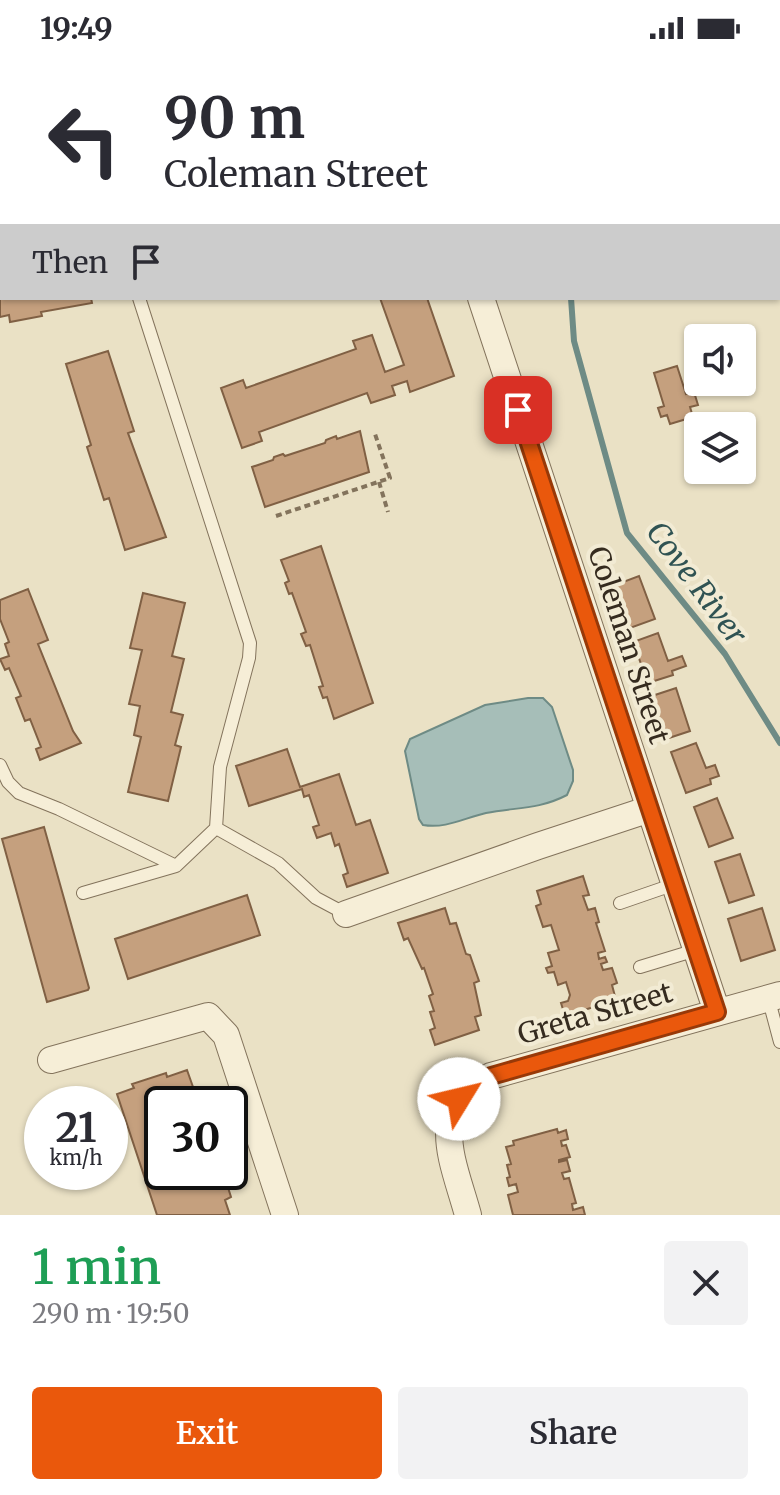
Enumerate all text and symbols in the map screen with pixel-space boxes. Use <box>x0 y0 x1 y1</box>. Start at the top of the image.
text: 19:49 <box>40 9 113 47</box>
text: 90 m <box>164 83 305 153</box>
icon: left <box>32 88 136 192</box>
text: Coleman Street <box>164 152 428 197</box>
icon: arrive <box>124 240 168 284</box>
text: Then <box>32 243 108 281</box>
map controls <box>684 324 756 484</box>
button: sound <box>684 324 756 396</box>
pin <box>484 376 552 444</box>
icon: arrive <box>496 388 540 432</box>
button: layers <box>684 412 756 484</box>
water label: Cove River <box>638 513 756 652</box>
street label: Coleman Street <box>580 542 678 748</box>
street label: Greta Street <box>513 974 677 1052</box>
position arrow <box>417 1057 501 1141</box>
speed limit sign: 30 <box>144 1086 248 1190</box>
text: 21 <box>56 1103 96 1153</box>
text: km/h <box>50 1145 102 1170</box>
text: 1 min <box>32 1237 161 1297</box>
button: close <box>664 1241 748 1325</box>
text: 290 m · 19:50 <box>32 1297 190 1330</box>
button: Exit <box>32 1387 382 1479</box>
button: Share <box>398 1387 748 1479</box>

